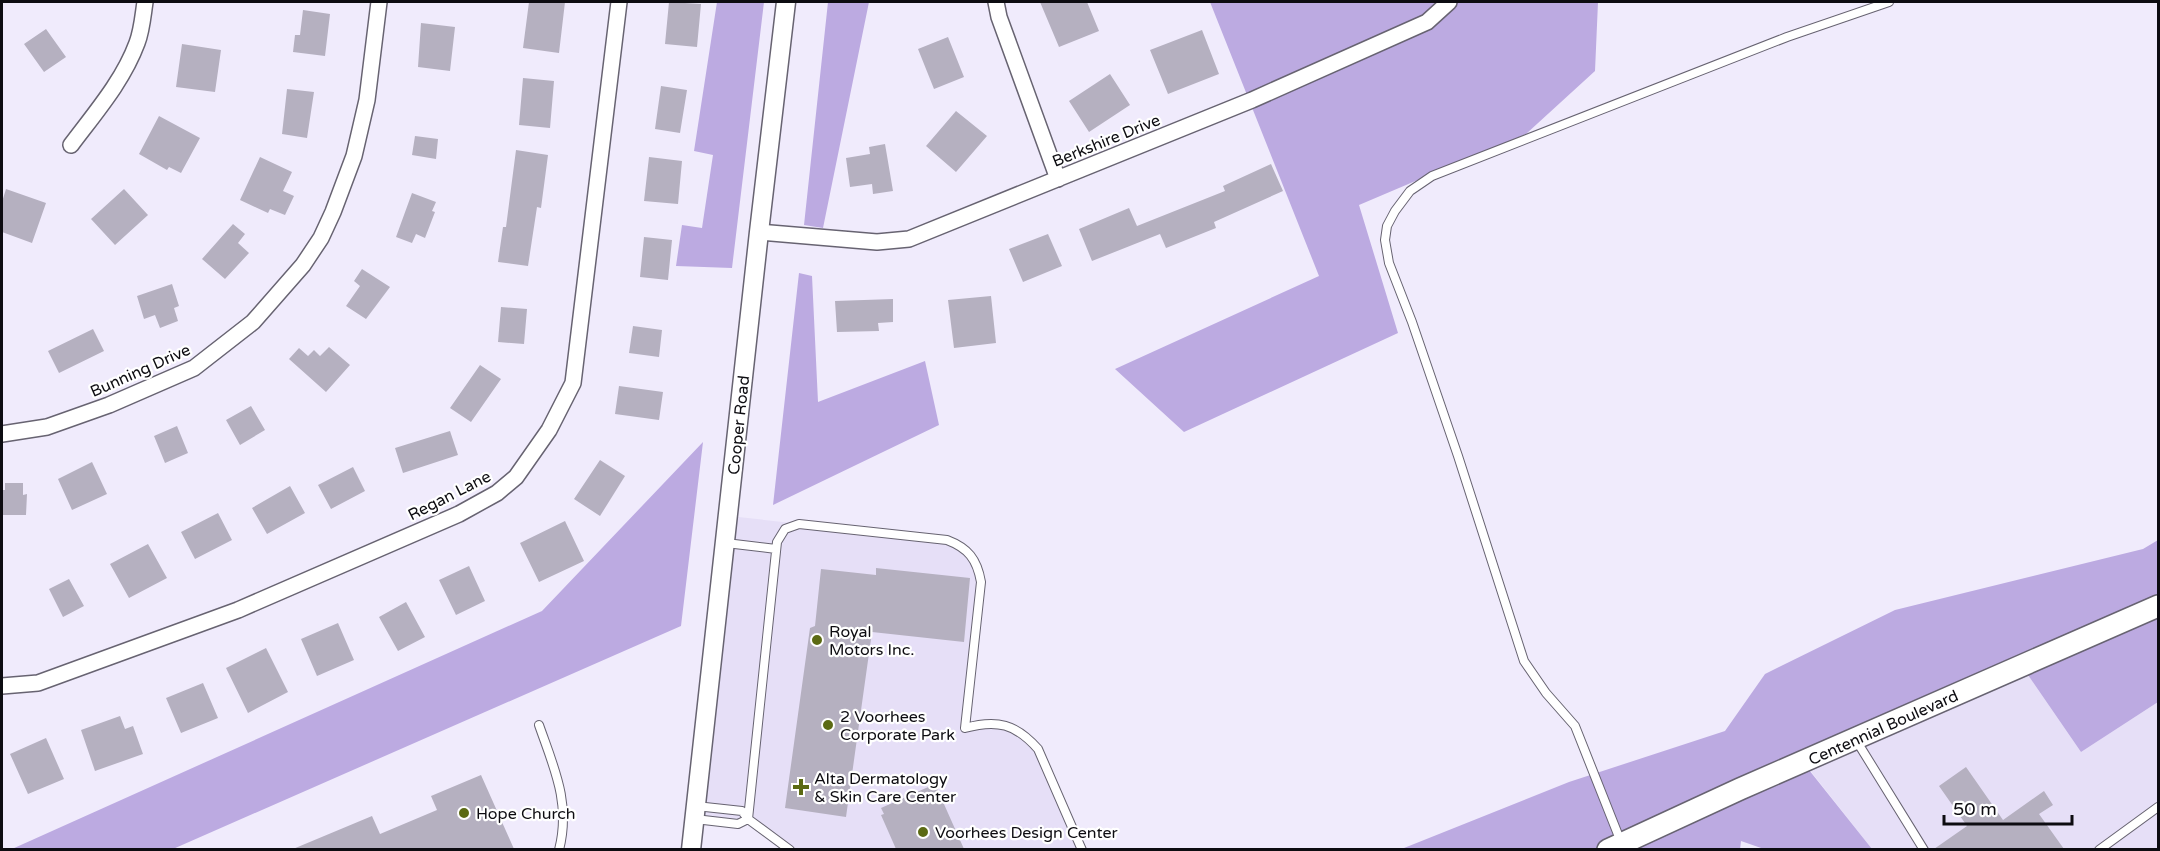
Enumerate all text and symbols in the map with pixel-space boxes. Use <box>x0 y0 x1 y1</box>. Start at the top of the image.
street label: Berkshire Drive <box>1049 110 1163 172</box>
street label: Bunning Drive <box>87 340 194 402</box>
street label: Cooper Road <box>724 374 754 476</box>
street label: Regan Lane <box>405 466 494 525</box>
place label: Royal Motors Inc. <box>829 622 914 660</box>
marker: Royal Motors Inc. <box>810 633 824 647</box>
street label: Centennial Boulevard <box>1805 686 1961 770</box>
place label: 2 Voorhees Corporate Park <box>840 707 955 745</box>
marker: 2 Voorhees Corporate Park <box>821 718 835 732</box>
place label: Alta Dermatology & Skin Care Center <box>814 769 957 807</box>
marker: Alta Dermatology & Skin Care Center <box>792 778 810 796</box>
scale bar <box>1944 788 2072 826</box>
text: 50 m <box>1953 798 1997 820</box>
place label: Hope Church <box>476 804 576 824</box>
marker: Hope Church <box>457 806 471 820</box>
place label: Voorhees Design Center <box>935 823 1118 843</box>
marker: Voorhees Design Center <box>916 825 930 839</box>

